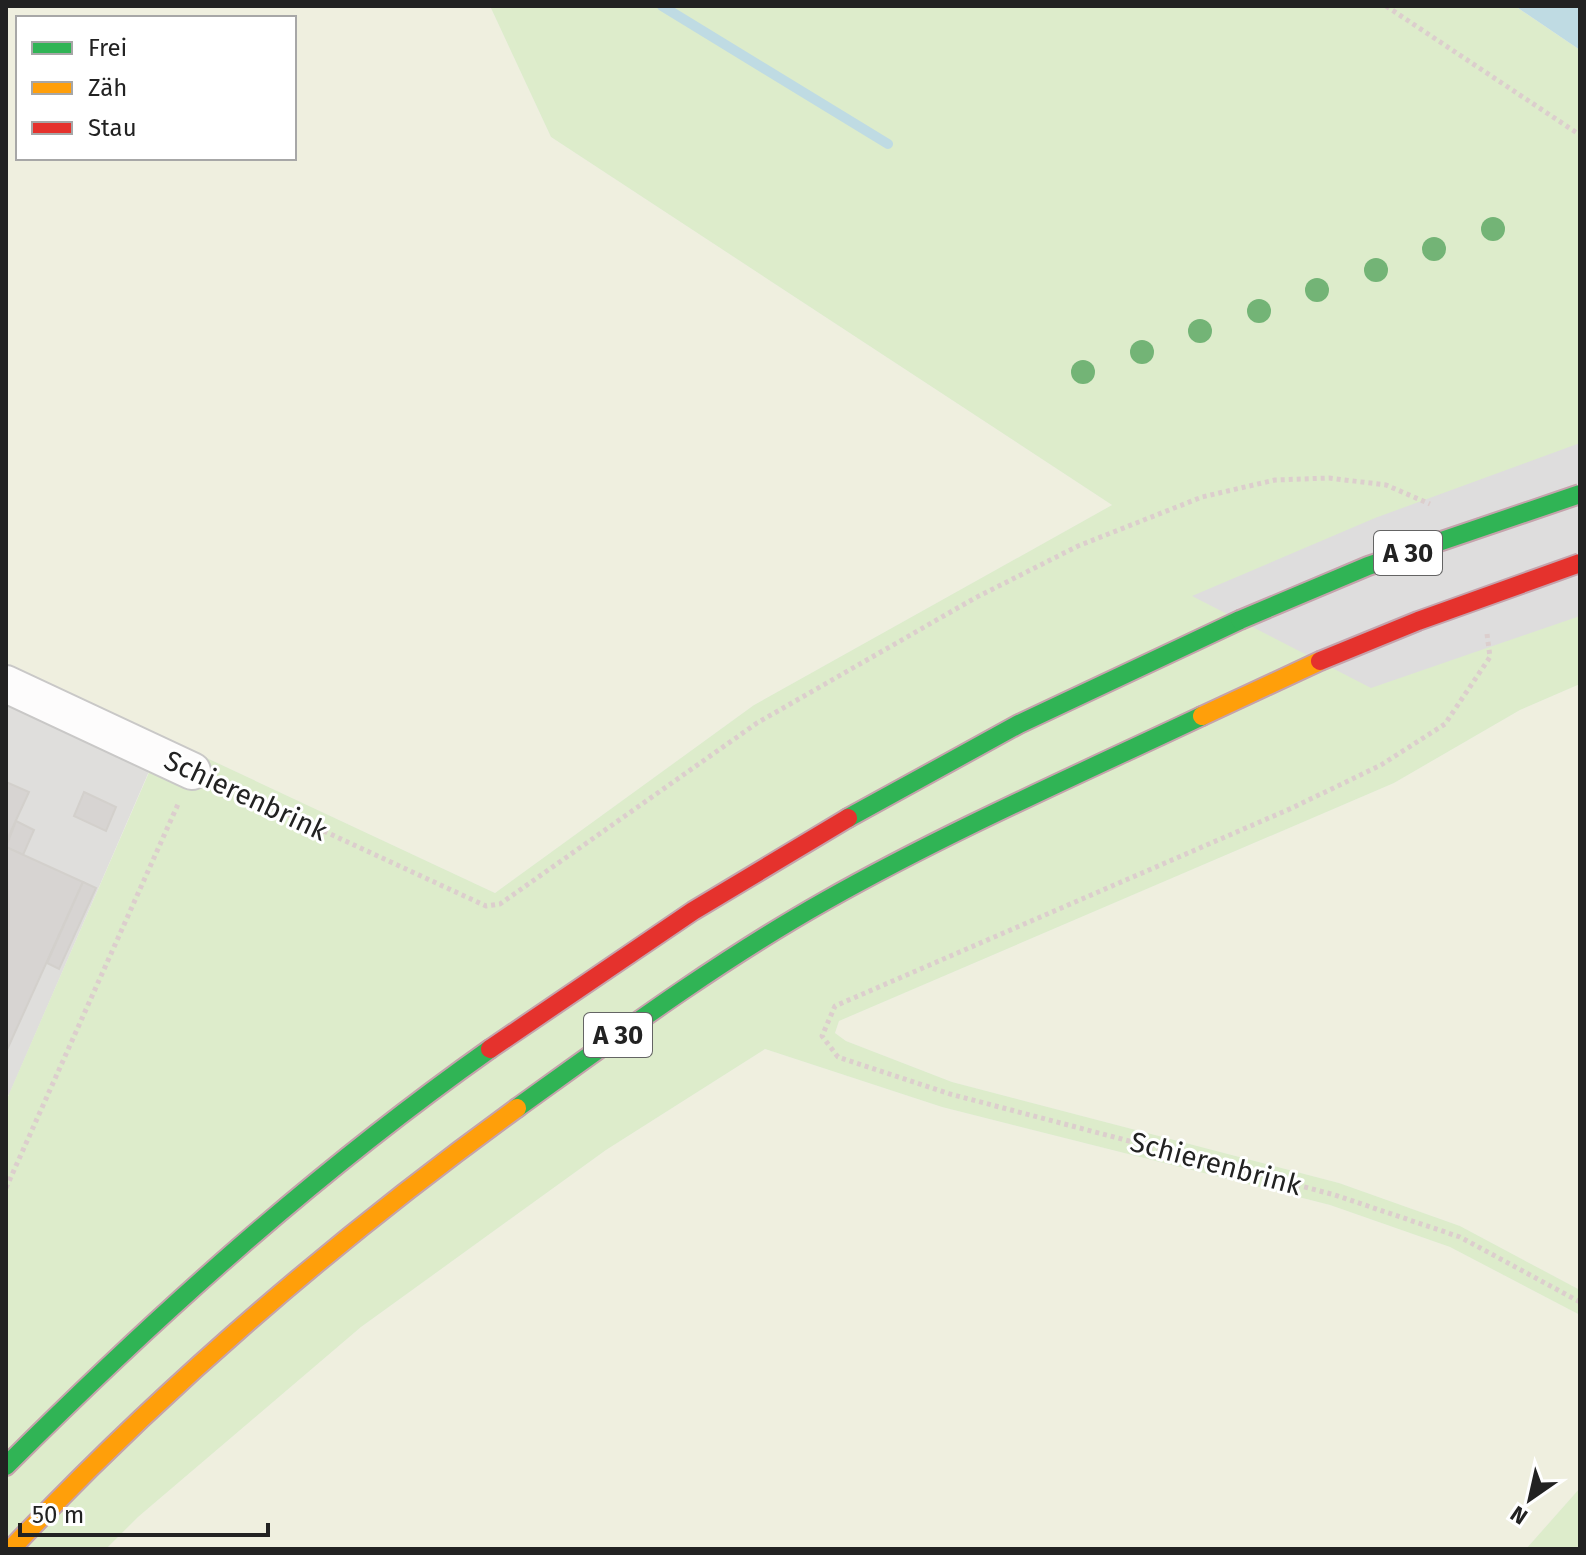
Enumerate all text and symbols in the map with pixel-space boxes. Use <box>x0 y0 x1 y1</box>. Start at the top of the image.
legend <box>16 16 296 160</box>
text: Frei <box>88 34 127 62</box>
text: Zäh <box>88 74 127 102</box>
text: Stau <box>88 114 137 142</box>
road number: A 30 <box>1374 531 1442 575</box>
street label: Schierenbrink <box>159 743 333 848</box>
road number: A 30 <box>584 1013 652 1057</box>
street label: Schierenbrink <box>1127 1125 1306 1202</box>
north arrow <box>1490 1459 1570 1539</box>
scale bar <box>20 1487 268 1537</box>
text: N <box>1505 1500 1533 1530</box>
text: 50 m <box>32 1501 84 1529</box>

